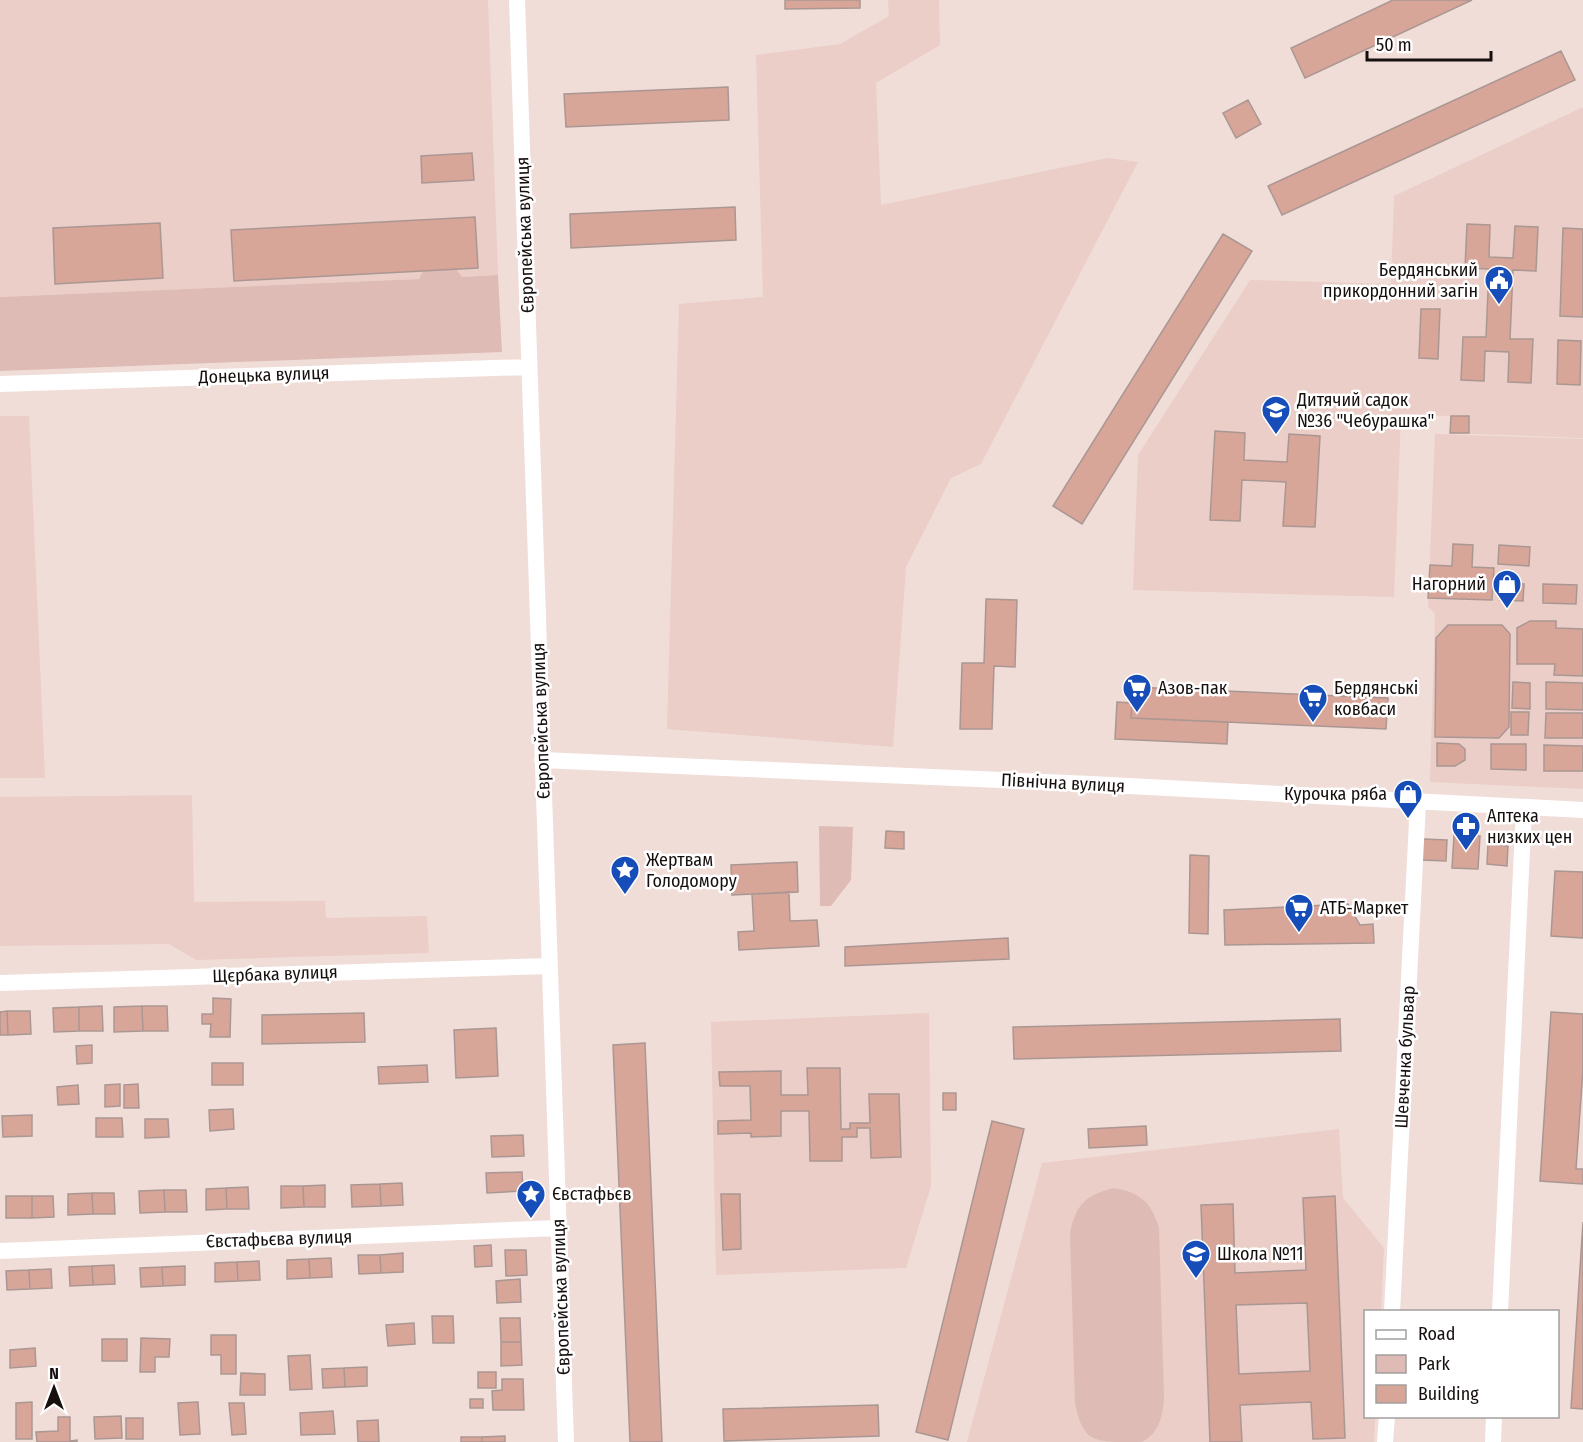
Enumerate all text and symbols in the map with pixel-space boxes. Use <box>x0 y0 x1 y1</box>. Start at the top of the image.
scale bar <box>1367 24 1492 62</box>
text: 50 m <box>1376 34 1412 56</box>
street label: Європейська вулиця <box>511 156 539 314</box>
place label: Бердянський прикордонний загін <box>1323 259 1478 302</box>
public building icon: Бердянський прикордонний загін <box>1483 264 1515 306</box>
street label: Донецька вулиця <box>197 362 330 388</box>
place label: Дитячий садок №36 "Чебурашка" <box>1296 389 1434 432</box>
school or university icon: Дитячий садок №36 "Чебурашка" <box>1260 394 1292 436</box>
shop icon: Нагорний <box>1491 568 1523 610</box>
place label: Нагорний <box>1412 573 1486 595</box>
street label: Європейська вулиця <box>527 642 555 800</box>
supermarket icon: Азов-пак <box>1121 672 1153 714</box>
place label: Азов-пак <box>1158 677 1228 699</box>
place label: Бердянські ковбаси <box>1334 677 1418 720</box>
supermarket icon: Бердянські ковбаси <box>1297 682 1329 724</box>
street label: Північна вулиця <box>1000 769 1126 797</box>
shop icon: Курочка ряба <box>1392 778 1424 820</box>
place label: Курочка ряба <box>1284 783 1387 805</box>
place label: Аптека низких цен <box>1487 805 1572 848</box>
pharmacy icon: Аптека низких цен <box>1450 810 1482 852</box>
place label: Жертвам Голодомору <box>646 849 737 892</box>
place icon: Жертвам Голодомору <box>609 854 641 896</box>
supermarket icon: АТБ-Маркет <box>1283 892 1315 934</box>
place label: АТБ-Маркет <box>1320 897 1409 919</box>
street label: Щєрбака вулиця <box>212 961 338 987</box>
street label: Шевченка бульвар <box>1390 985 1420 1129</box>
place icon: Євстафьєв <box>515 1178 547 1220</box>
place label: Євстафьєв <box>552 1183 632 1205</box>
street label: Європейська вулиця <box>547 1218 575 1376</box>
street label: Євстафьєва вулиця <box>205 1225 353 1253</box>
school or university icon: Школа №11 <box>1180 1238 1212 1280</box>
place label: Школа №11 <box>1217 1243 1304 1265</box>
legend <box>1364 1310 1559 1418</box>
text: Road <box>1418 1323 1455 1345</box>
text: Park <box>1418 1353 1451 1375</box>
north arrow <box>24 1358 84 1418</box>
text: N <box>49 1364 59 1383</box>
text: Building <box>1418 1383 1479 1405</box>

